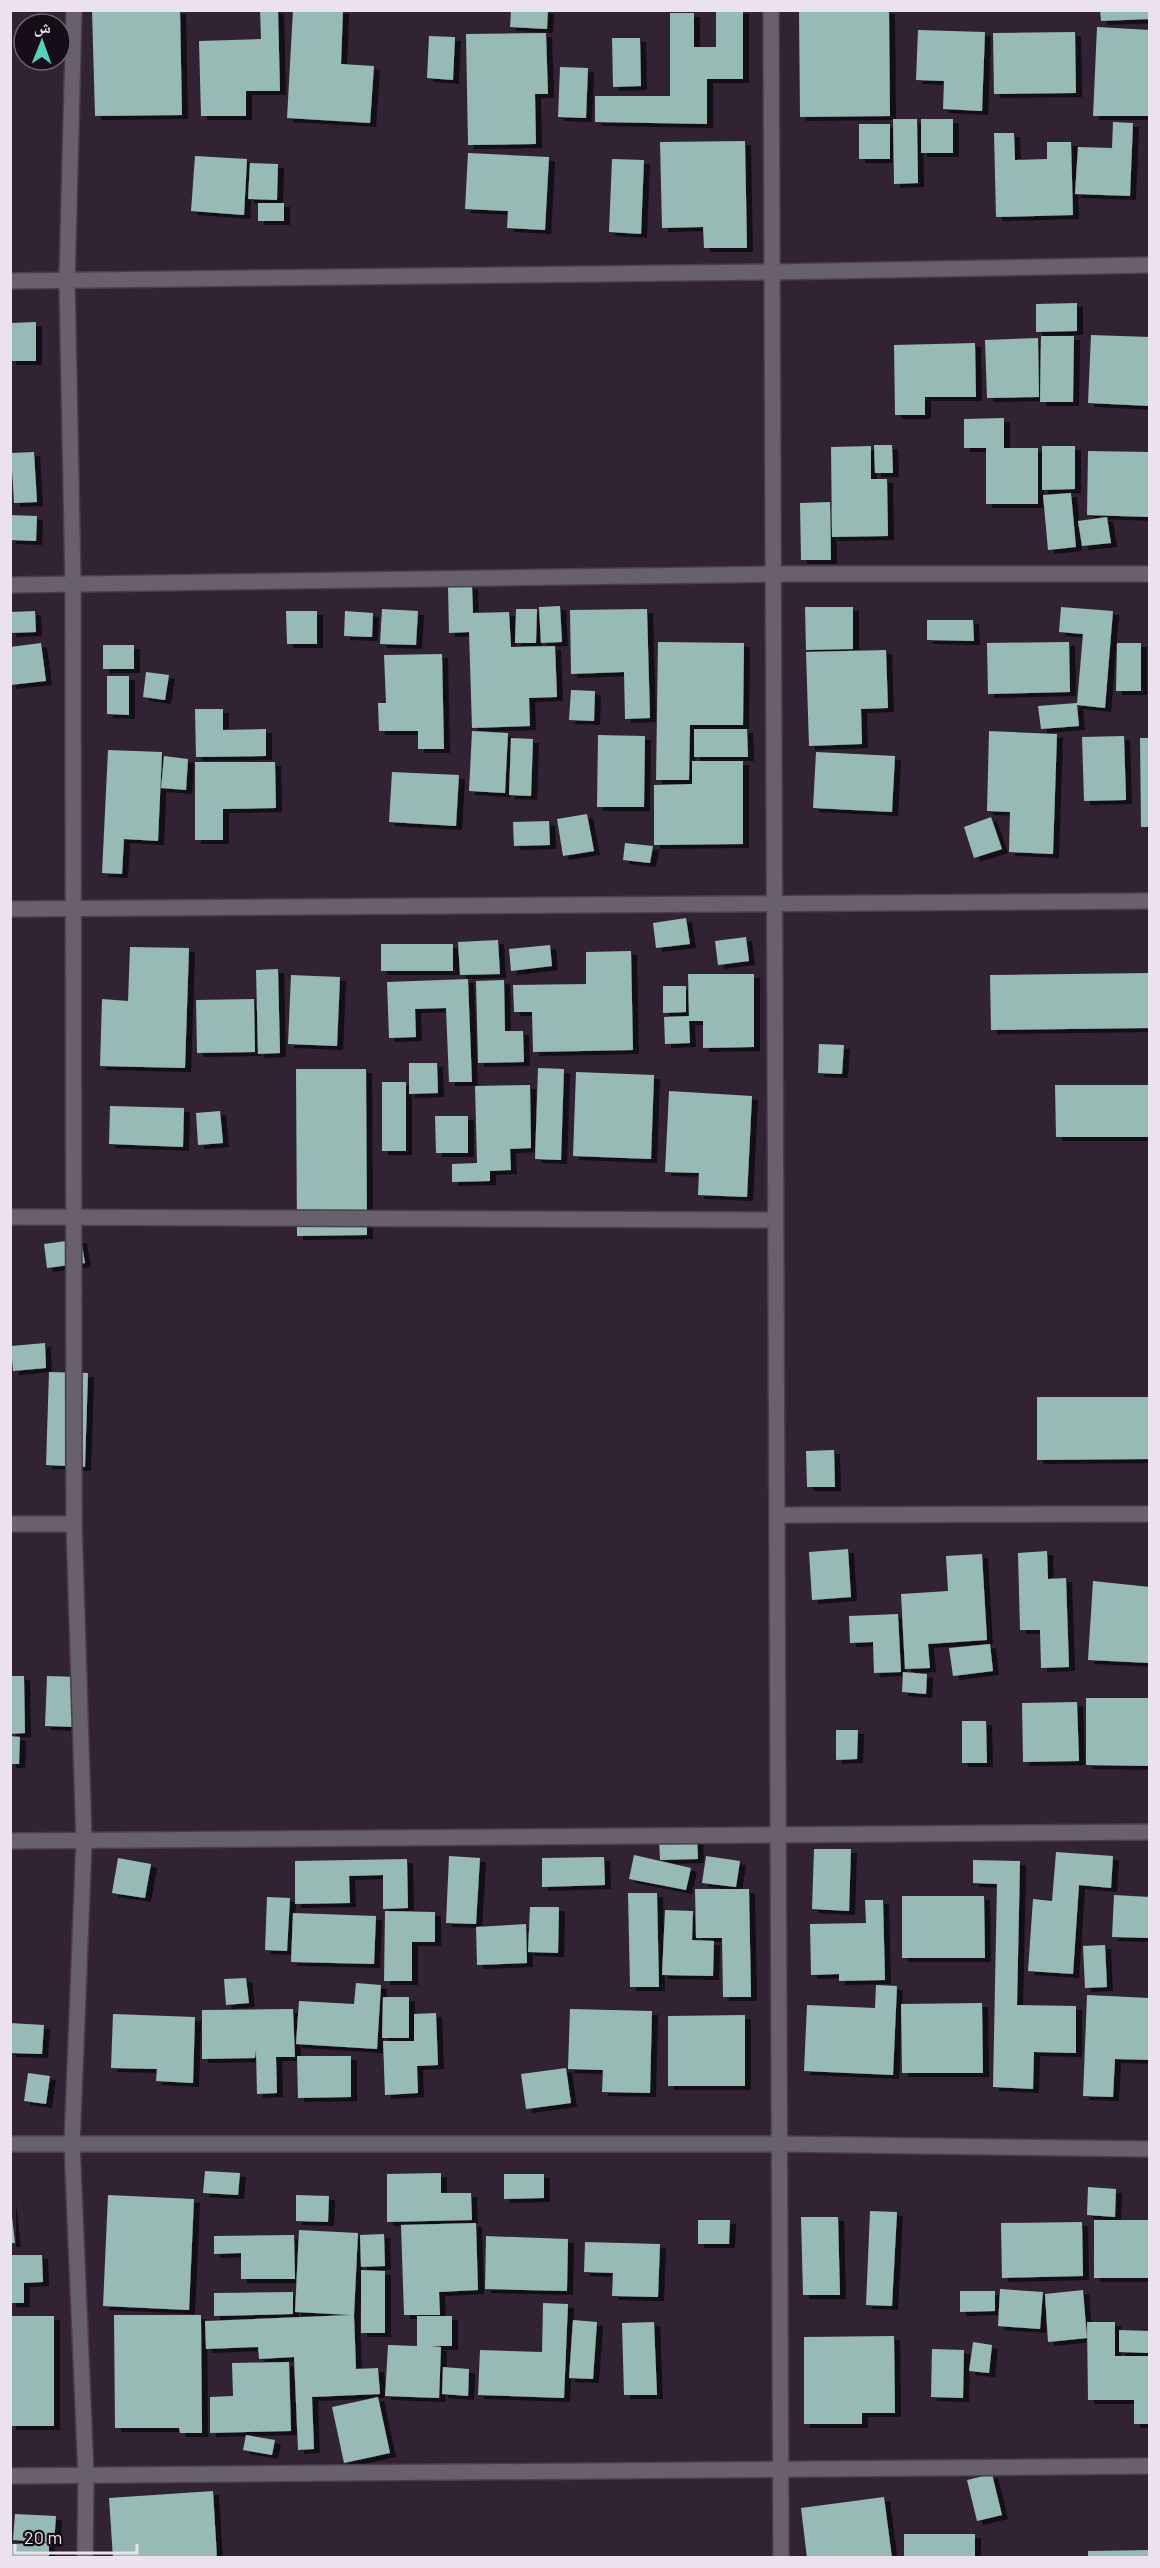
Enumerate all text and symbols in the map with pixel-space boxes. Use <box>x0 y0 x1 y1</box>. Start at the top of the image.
north arrow <box>12 12 72 72</box>
text: ش <box>34 17 51 37</box>
scale bar <box>15 2517 136 2555</box>
text: 20 m <box>24 2526 62 2548</box>

